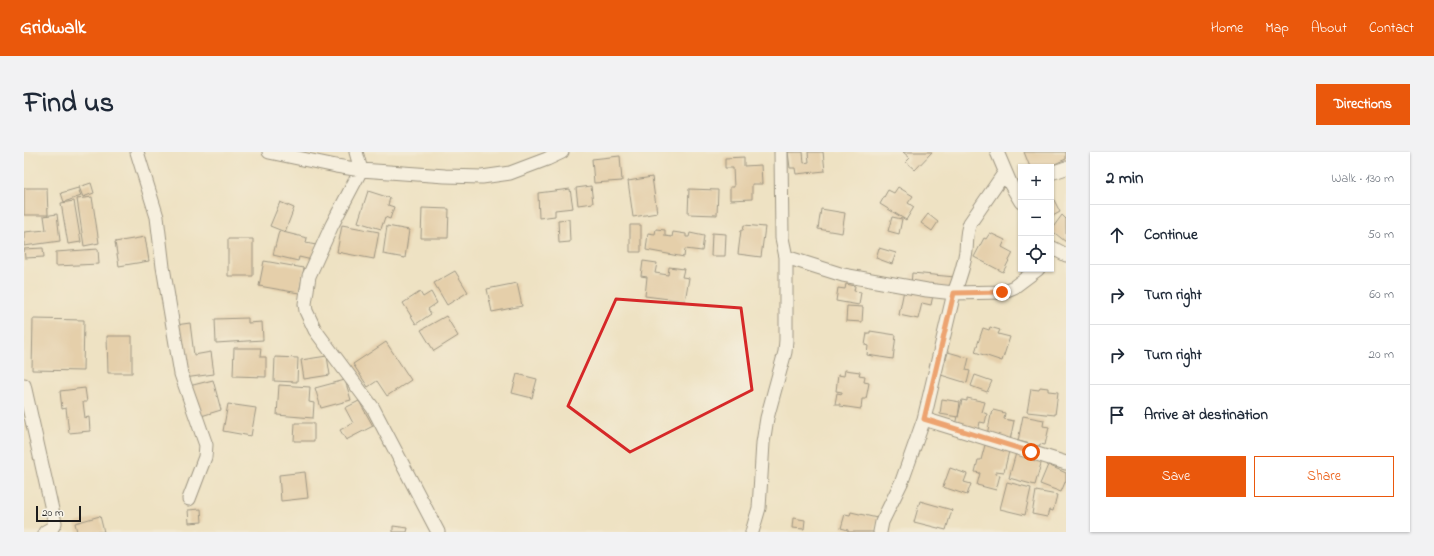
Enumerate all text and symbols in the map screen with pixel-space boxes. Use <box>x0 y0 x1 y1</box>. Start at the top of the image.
text: Gridwalk <box>20 15 86 42</box>
text: Home <box>1211 18 1243 39</box>
text: Map <box>1265 18 1289 39</box>
text: About <box>1311 18 1347 39</box>
text: Contact <box>1369 18 1414 39</box>
text: Find us <box>24 84 114 125</box>
button: Directions <box>1316 84 1410 125</box>
map controls <box>1018 164 1054 272</box>
button: + <box>1018 164 1054 200</box>
text: 2 min <box>1106 166 1143 191</box>
text: Walk · 130 m <box>1331 169 1394 188</box>
button: − <box>1018 200 1054 236</box>
icon: ahead <box>1106 224 1128 246</box>
text: Continue <box>1144 224 1198 246</box>
text: 50 m <box>1368 225 1394 244</box>
button: locate <box>1018 236 1054 272</box>
route end <box>993 283 1011 301</box>
icon: right <box>1106 284 1128 306</box>
text: Turn right <box>1144 284 1202 306</box>
text: 60 m <box>1369 285 1394 304</box>
icon: right <box>1106 344 1128 366</box>
text: Turn right <box>1144 344 1202 366</box>
text: 20 m <box>1369 345 1394 364</box>
icon: arrive <box>1106 404 1128 426</box>
text: Arrive at destination <box>1144 404 1268 426</box>
route start <box>1022 443 1040 461</box>
button: Save <box>1106 456 1246 497</box>
button: Share <box>1254 456 1394 497</box>
scale bar <box>36 504 81 523</box>
text: 20 m <box>42 505 64 521</box>

